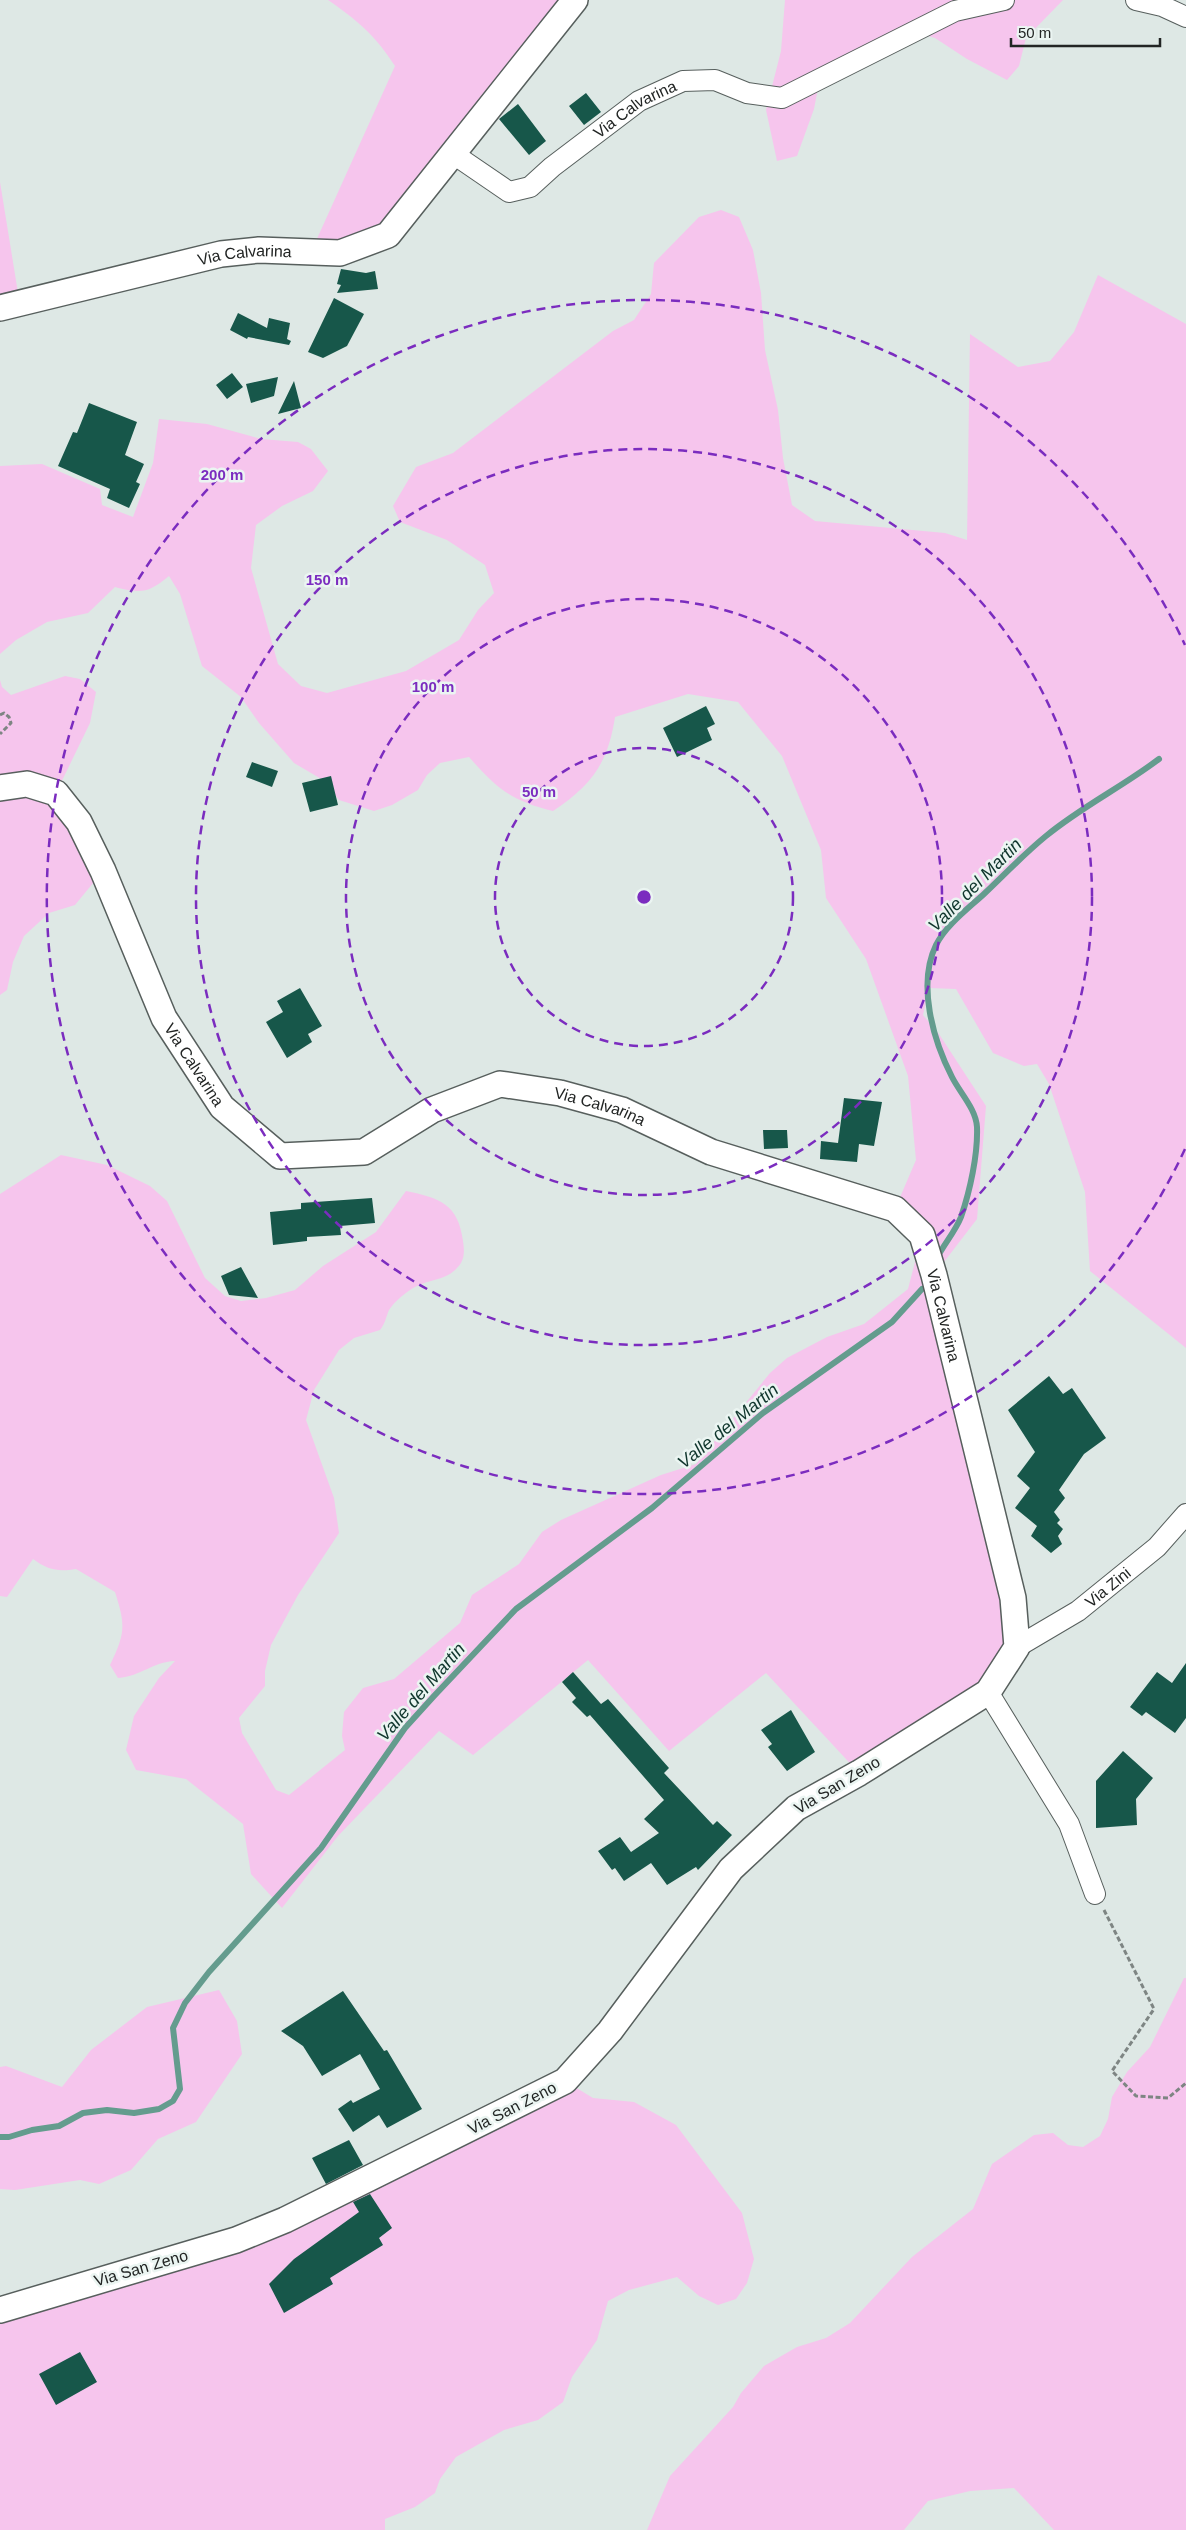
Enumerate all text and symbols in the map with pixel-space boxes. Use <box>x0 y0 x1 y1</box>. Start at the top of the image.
scale bar <box>1011 15 1160 47</box>
text: 50 m <box>1018 24 1051 41</box>
street label: Via Calvarina <box>590 77 679 141</box>
street label: Via Calvarina <box>196 241 292 268</box>
text: 200 m <box>201 466 243 483</box>
text: 150 m <box>306 571 348 588</box>
text: 100 m <box>412 678 454 695</box>
text: 50 m <box>522 783 556 800</box>
water label: Valle del Martin <box>924 834 1026 936</box>
centre of rings <box>635 888 653 906</box>
street label: Via Calvarina <box>161 1020 227 1109</box>
street label: Via Calvarina <box>553 1084 648 1128</box>
street label: Via Calvarina <box>924 1267 963 1363</box>
water label: Valle del Martin <box>674 1379 782 1473</box>
street label: Via Zini <box>1082 1564 1134 1610</box>
water label: Valle del Martin <box>373 1639 469 1745</box>
street label: Via San Zeno <box>791 1753 883 1817</box>
street label: Via San Zeno <box>465 2078 559 2138</box>
street label: Via San Zeno <box>92 2246 190 2289</box>

